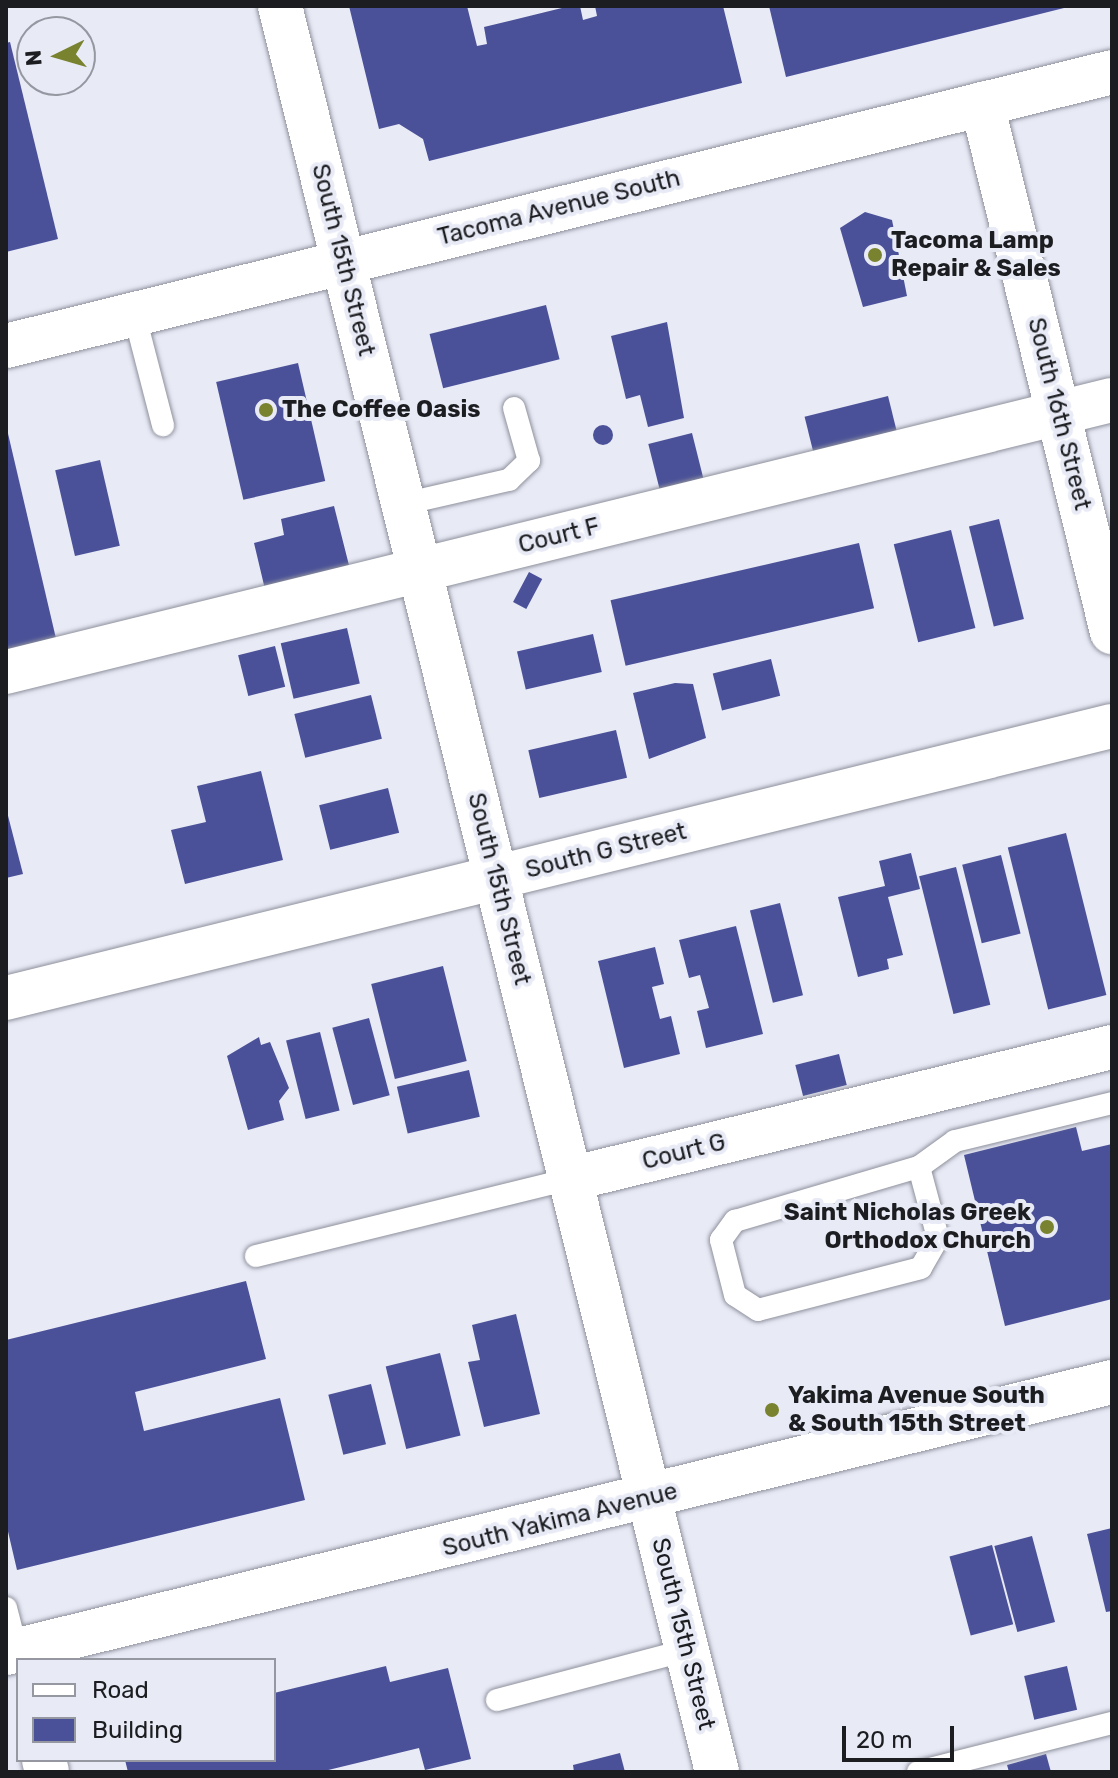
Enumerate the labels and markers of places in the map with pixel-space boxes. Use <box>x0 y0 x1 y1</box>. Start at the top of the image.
place label: Tacoma Lamp Repair & Sales <box>891 227 1061 283</box>
marker: Tacoma Lamp Repair & Sales <box>866 246 884 264</box>
place label: The Coffee Oasis <box>282 396 481 424</box>
marker: The Coffee Oasis <box>257 401 275 419</box>
place label: Saint Nicholas Greek Orthodox Church <box>784 1199 1031 1255</box>
marker: Saint Nicholas Greek Orthodox Church <box>1038 1218 1056 1236</box>
place label: Yakima Avenue South & South 15th Street <box>788 1382 1046 1438</box>
marker: Yakima Avenue South & South 15th Street <box>763 1401 781 1419</box>

